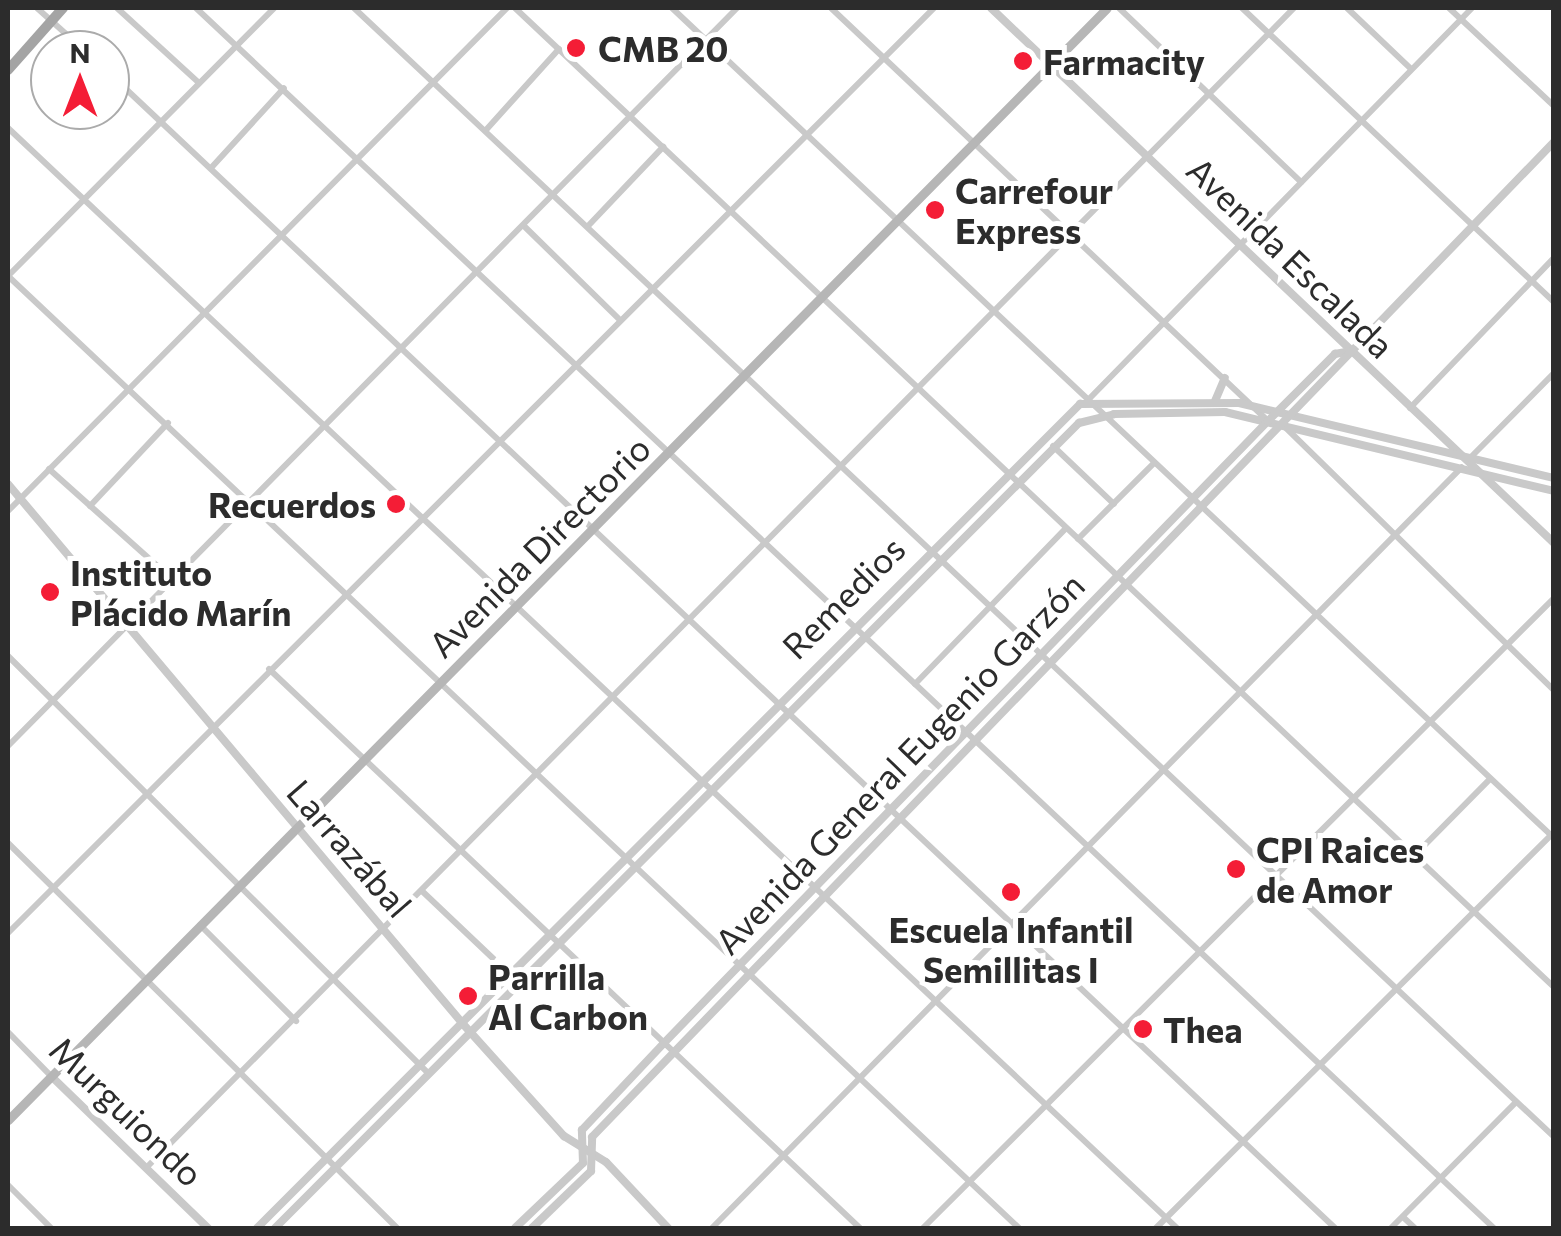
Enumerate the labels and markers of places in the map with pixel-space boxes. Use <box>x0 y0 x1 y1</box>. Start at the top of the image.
place label: CMB 20 <box>598 27 728 69</box>
marker: CMB 20 <box>563 35 589 61</box>
place label: Farmacity <box>1043 40 1205 82</box>
marker: Farmacity <box>1012 50 1034 72</box>
place label: Carrefour Express <box>955 169 1113 251</box>
marker: Carrefour Express <box>924 199 946 221</box>
place label: Recuerdos <box>208 483 376 525</box>
marker: Recuerdos <box>385 493 407 515</box>
place label: Instituto Plácido Marín <box>70 551 292 633</box>
marker: Instituto Plácido Marín <box>39 581 61 603</box>
place label: CPI Raices de Amor <box>1256 828 1424 910</box>
marker: CPI Raices de Amor <box>1225 858 1247 880</box>
marker: Escuela Infantil Semillitas I <box>1000 881 1022 903</box>
place label: Escuela Infantil Semillitas I <box>889 908 1133 990</box>
place label: Parrilla Al Carbon <box>488 955 648 1037</box>
marker: Parrilla Al Carbon <box>457 985 479 1007</box>
place label: Thea <box>1163 1008 1243 1050</box>
marker: Thea <box>1132 1018 1154 1040</box>

